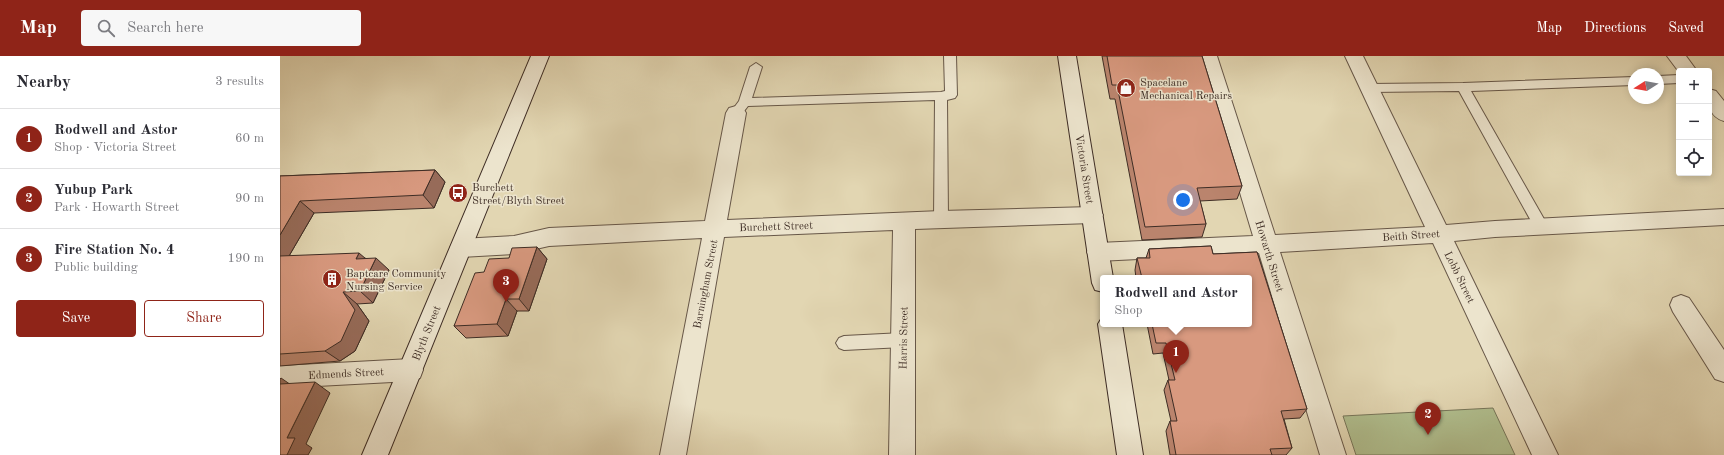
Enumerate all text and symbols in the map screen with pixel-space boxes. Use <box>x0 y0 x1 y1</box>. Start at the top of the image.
search box <box>81 10 361 46</box>
icon: search <box>95 17 117 39</box>
text: Map <box>20 19 57 38</box>
text: Search here <box>127 21 204 36</box>
text: Map <box>1536 21 1562 35</box>
text: Directions <box>1584 21 1646 35</box>
text: Saved <box>1668 21 1704 35</box>
north arrow <box>1628 68 1664 104</box>
map controls <box>1676 68 1712 176</box>
button: + <box>1676 68 1712 104</box>
text: Nearby <box>16 74 71 91</box>
text: 3 results <box>215 75 264 88</box>
shop icon: Spacelane Mechanical Repairs <box>1115 77 1137 99</box>
place label: Spacelane Mechanical Repairs <box>1140 78 1232 102</box>
button: − <box>1676 104 1712 140</box>
text: Rodwell and Astor <box>54 123 177 138</box>
text: 1 <box>25 132 33 145</box>
text: 60 m <box>235 132 264 145</box>
street label: Victoria Street <box>1073 134 1094 205</box>
button: locate <box>1676 140 1712 176</box>
text: Shop · Victoria Street <box>54 141 176 154</box>
bus stop icon: Burchett Street/Blyth Street <box>447 182 469 204</box>
text: Yubup Park <box>54 183 133 198</box>
place label: Burchett Street/Blyth Street <box>472 183 565 207</box>
your location <box>1173 190 1193 210</box>
text: 2 <box>25 192 33 205</box>
text: 90 m <box>235 192 264 205</box>
text: Park · Howarth Street <box>54 201 179 214</box>
street label: Howarth Street <box>1252 219 1285 294</box>
street label: Burchett Street <box>739 221 813 234</box>
street label: Beith Street <box>1382 229 1440 244</box>
street label: Barningham Street <box>692 239 721 330</box>
text: Fire Station No. 4 <box>54 243 175 258</box>
street label: Lobb Street <box>1441 250 1476 306</box>
text: 3 <box>25 252 33 265</box>
text: 190 m <box>227 252 264 265</box>
text: Public building <box>54 261 138 274</box>
building icon: Baptcare Community Nursing Service <box>321 268 343 290</box>
place label: Baptcare Community Nursing Service <box>346 269 446 293</box>
pin: 3 <box>493 269 519 302</box>
popup <box>1100 275 1252 327</box>
text: Rodwell and Astor <box>1114 286 1238 301</box>
button: Save <box>16 300 136 337</box>
button: Share <box>144 300 264 337</box>
street label: Blyth Street <box>411 304 443 363</box>
text: Shop <box>1114 304 1143 317</box>
street label: Harris Street <box>898 306 911 370</box>
pin: 1 <box>1163 340 1189 373</box>
street label: Edmends Street <box>308 367 384 382</box>
pin: 2 <box>1415 402 1441 435</box>

